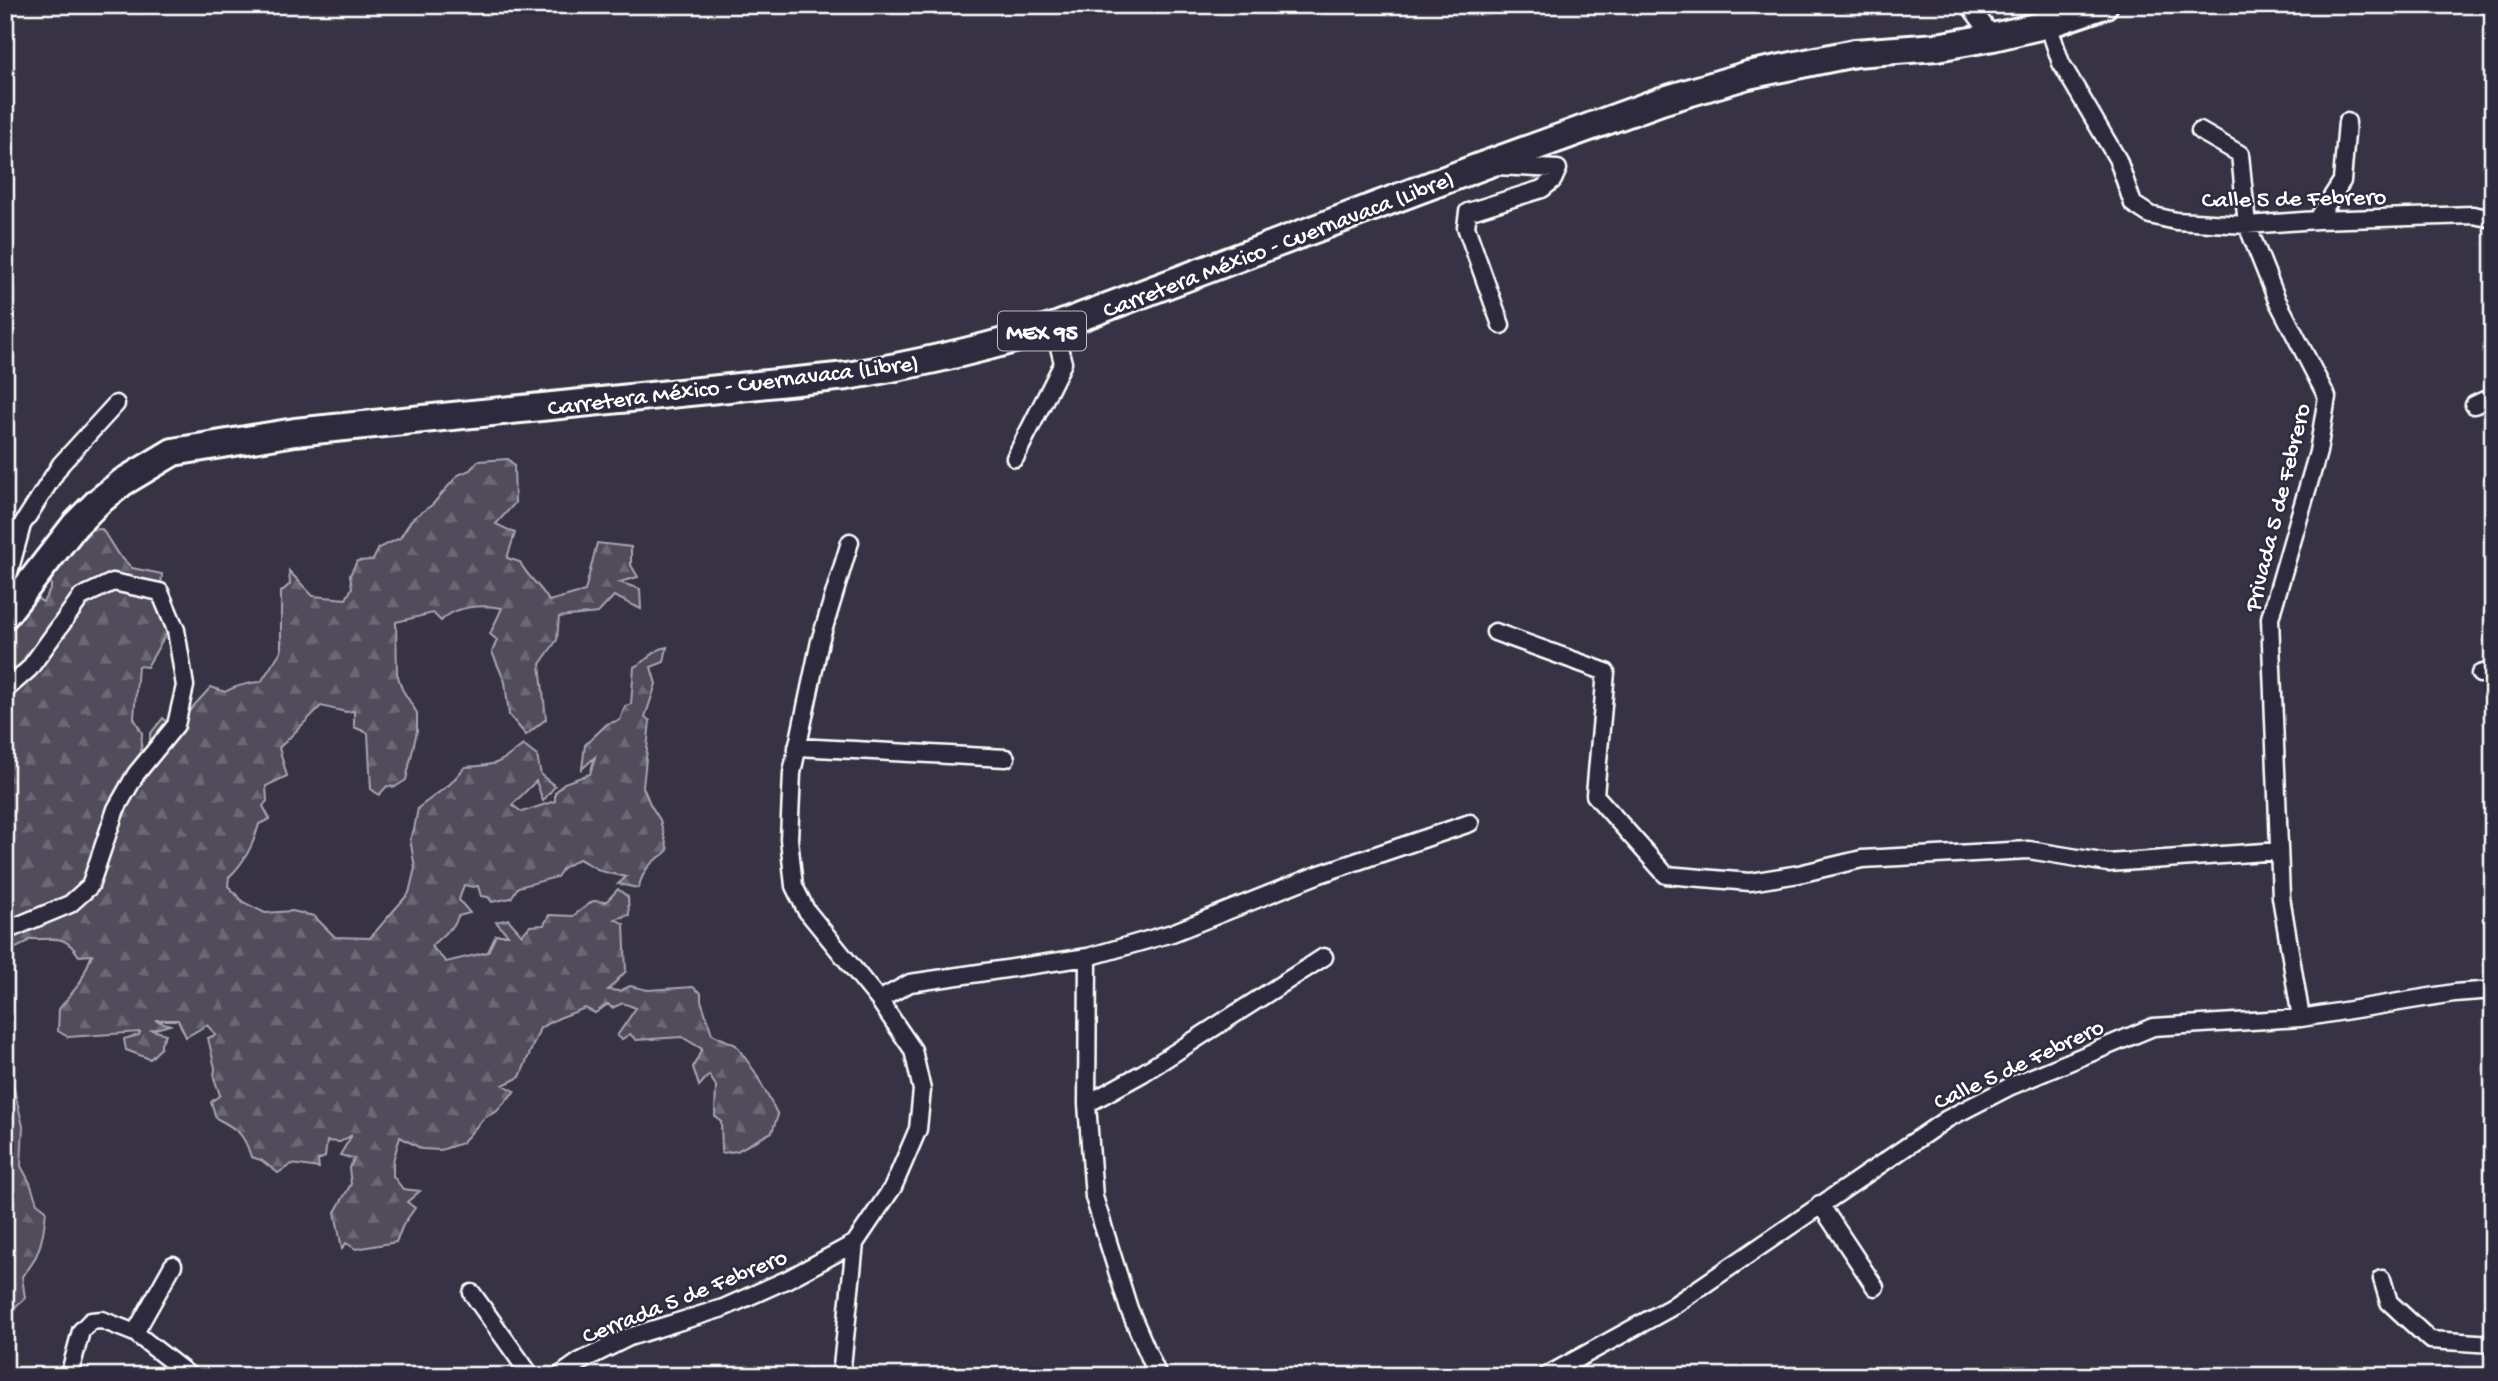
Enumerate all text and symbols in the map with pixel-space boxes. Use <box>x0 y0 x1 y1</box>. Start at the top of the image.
street label: Carretera México - Cuernavaca (Libre) <box>1100 166 1459 327</box>
street label: Calle 5 de Febrero <box>2202 184 2387 217</box>
road number: MEX 95 <box>998 312 1086 350</box>
street label: Carretera México - Cuernavaca (Libre) <box>546 350 921 425</box>
street label: Privada 5 de Febrero <box>2239 401 2319 616</box>
street label: Calle 5 de Febrero <box>1930 1014 2109 1118</box>
street label: Cerrada 5 de Febrero <box>579 1244 792 1353</box>

